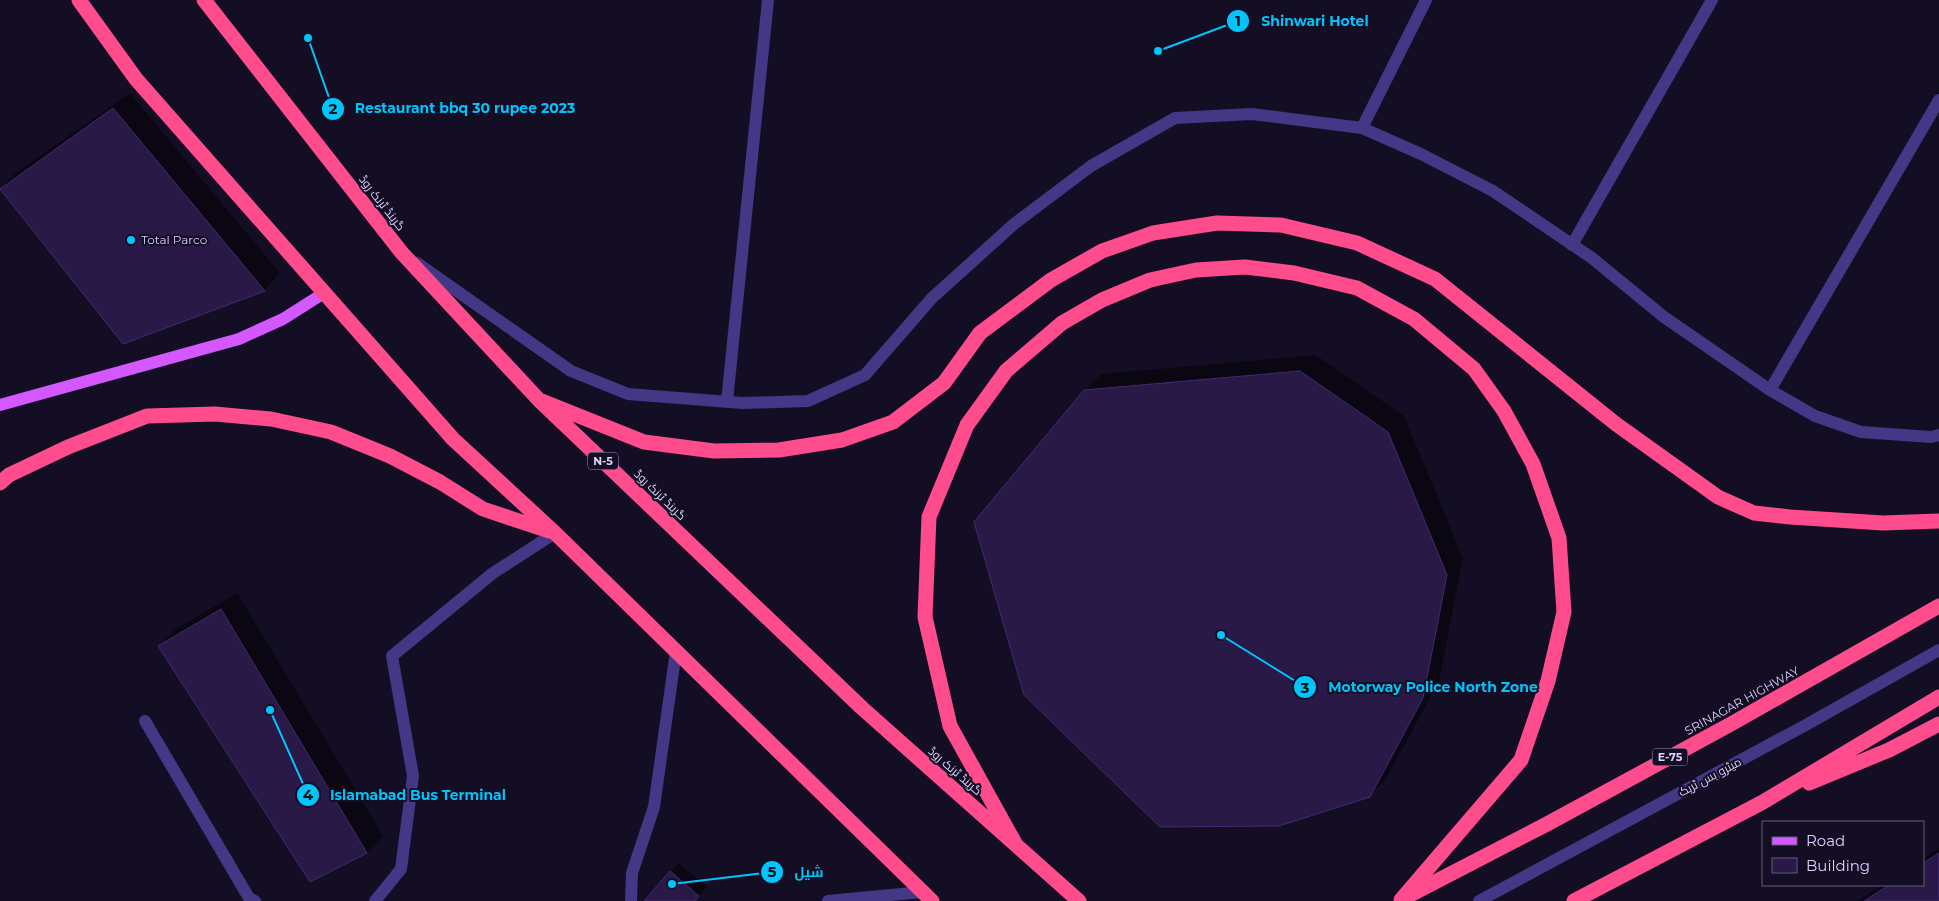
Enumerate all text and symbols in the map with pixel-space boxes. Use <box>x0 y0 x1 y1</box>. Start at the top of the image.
callout: Shinwari Hotel <box>1226 6 1378 35</box>
text: 1 <box>1235 11 1241 30</box>
text: Shinwari Hotel <box>1261 12 1369 30</box>
callout: Restaurant bbq 30 rupee 2023 <box>320 94 586 123</box>
text: 2 <box>329 99 338 118</box>
text: Restaurant bbq 30 rupee 2023 <box>355 99 575 117</box>
street label: گرینڈ ٹرنک روڈ <box>356 172 409 233</box>
place label: Total Parco <box>141 232 207 247</box>
marker: Total Parco <box>125 234 137 246</box>
road number: N-5 <box>588 452 618 470</box>
street label: گرینڈ ٹرنک روڈ <box>631 466 689 523</box>
street label: SRINAGAR HIGHWAY <box>1682 663 1802 738</box>
callout: Motorway Police North Zone <box>1293 673 1547 702</box>
text: 3 <box>1300 678 1310 697</box>
text: Motorway Police North Zone <box>1328 678 1538 696</box>
street label: گرینڈ ٹرنک روڈ <box>925 743 985 798</box>
road number: E-75 <box>1652 749 1688 766</box>
street label: میٹرو بس ٹریک <box>1676 754 1744 799</box>
callout: Islamabad Bus Terminal <box>295 781 516 810</box>
text: 4 <box>303 785 314 804</box>
text: Islamabad Bus Terminal <box>330 786 506 804</box>
legend <box>1762 821 1924 886</box>
text: Road <box>1806 831 1845 850</box>
text: Building <box>1806 856 1870 875</box>
callout: شیل <box>759 857 833 886</box>
text: 5 <box>768 862 777 881</box>
text: شیل <box>795 863 823 881</box>

